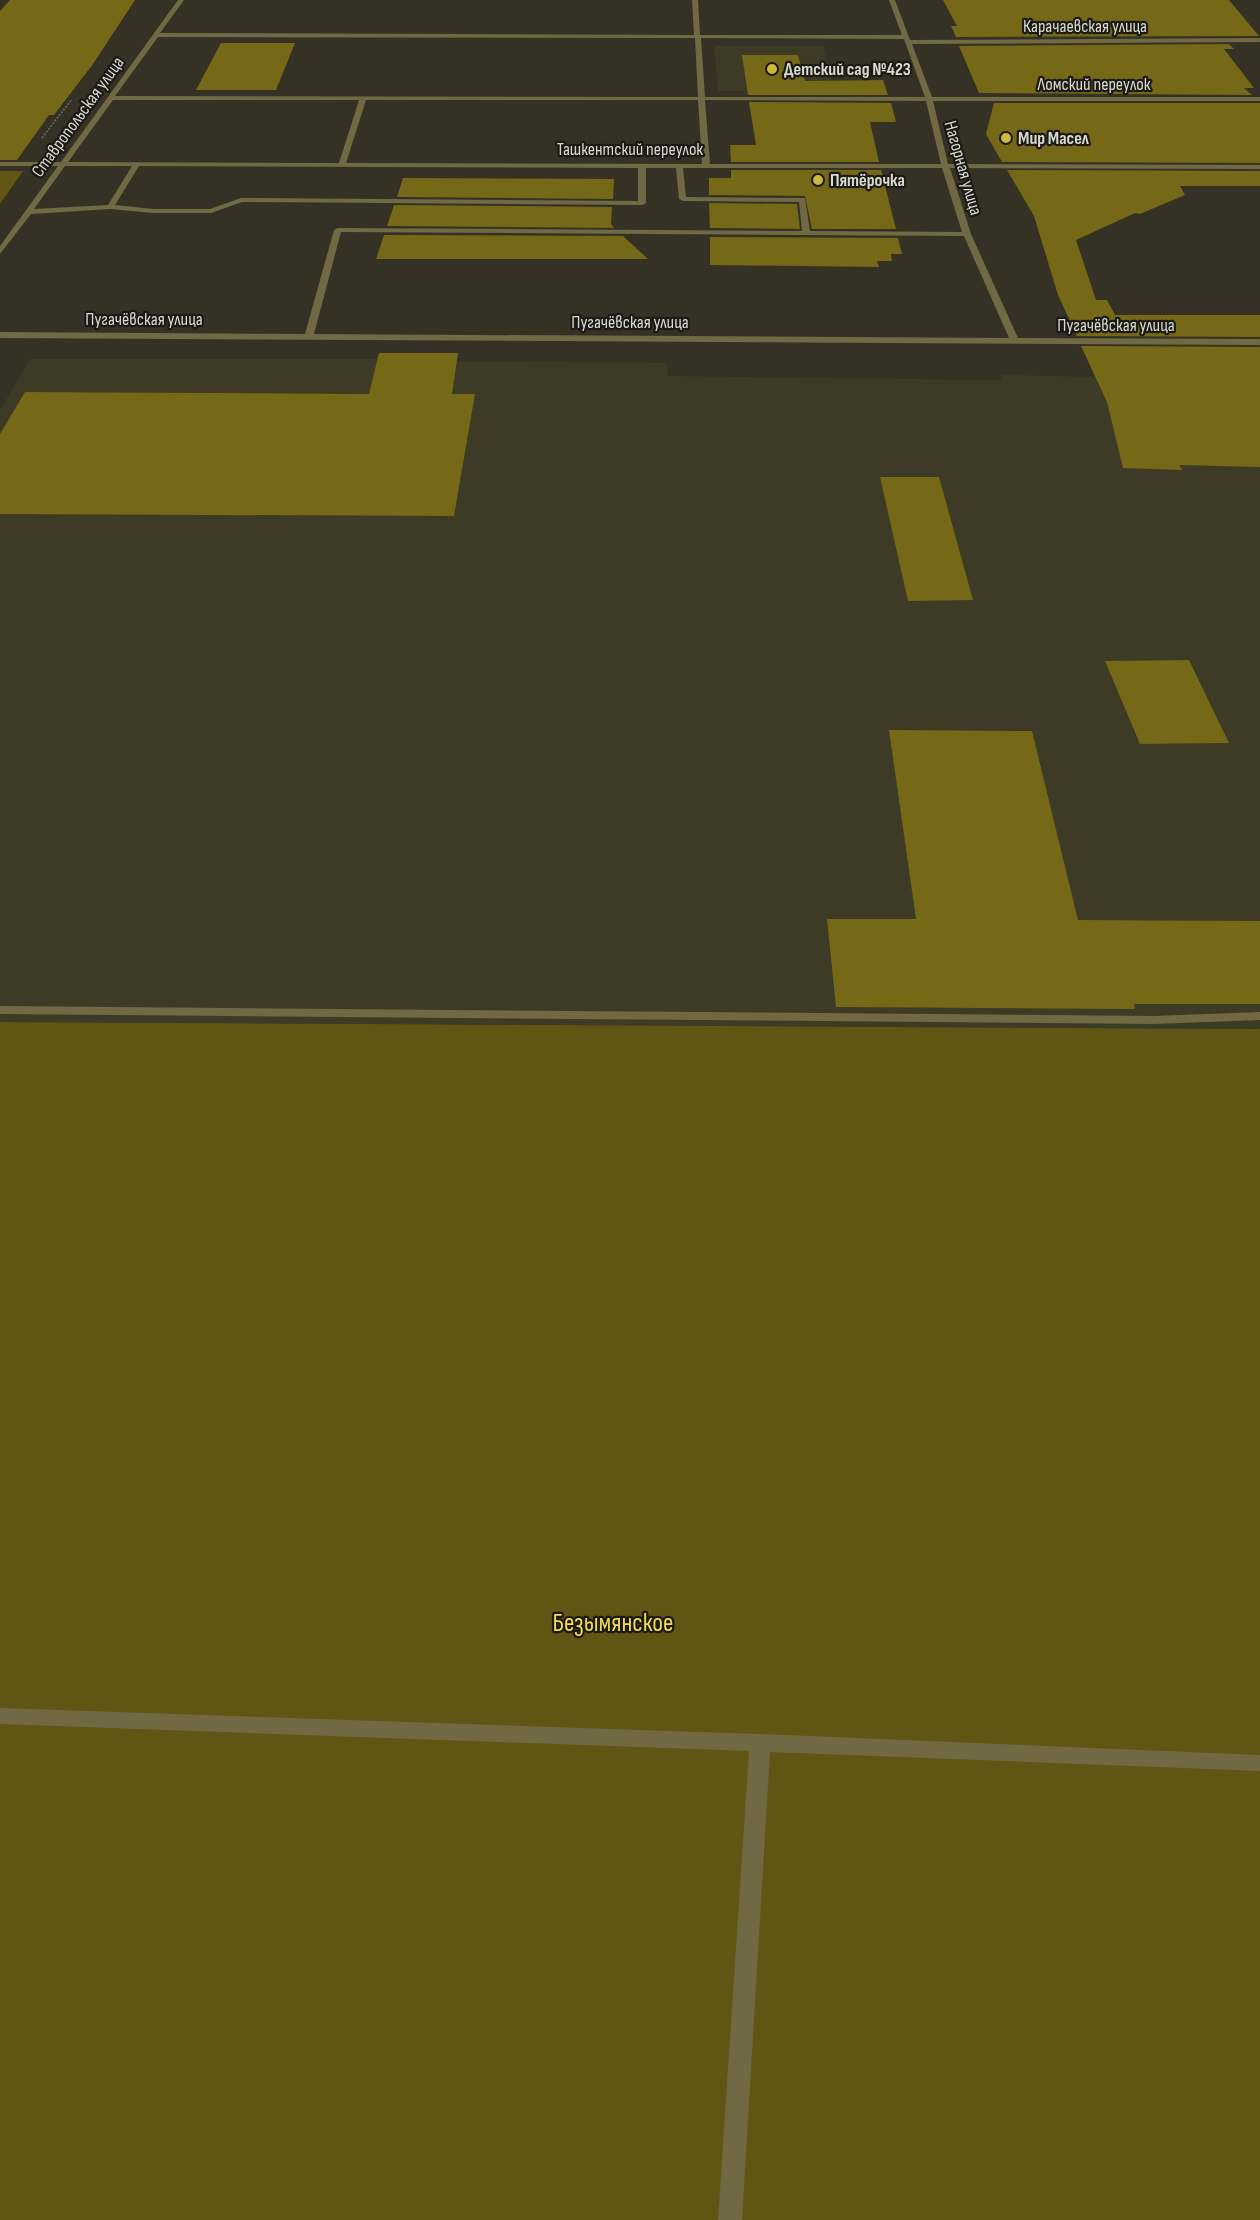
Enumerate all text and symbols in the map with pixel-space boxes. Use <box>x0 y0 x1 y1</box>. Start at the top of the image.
street label: Карачаевская улица <box>1023 16 1147 37</box>
street label: Ставропольская улица <box>27 53 129 181</box>
place label: Детский сад №423 <box>784 59 911 80</box>
marker: Детский сад №423 <box>765 62 779 76</box>
street label: Ломский переулок <box>1036 74 1151 95</box>
street label: Нагорная улица <box>940 118 986 218</box>
place label: Мир Масел <box>1018 128 1090 149</box>
marker: Мир Масел <box>999 131 1013 145</box>
street label: Ташкентский переулок <box>557 139 703 160</box>
place label: Пятёрочка <box>830 170 905 191</box>
marker: Пятёрочка <box>811 173 825 187</box>
street label: Пугачёвская улица <box>85 309 203 330</box>
street label: Пугачёвская улица <box>571 312 689 333</box>
street label: Пугачёвская улица <box>1057 315 1175 336</box>
park label: Безымянское <box>552 1608 674 1639</box>

